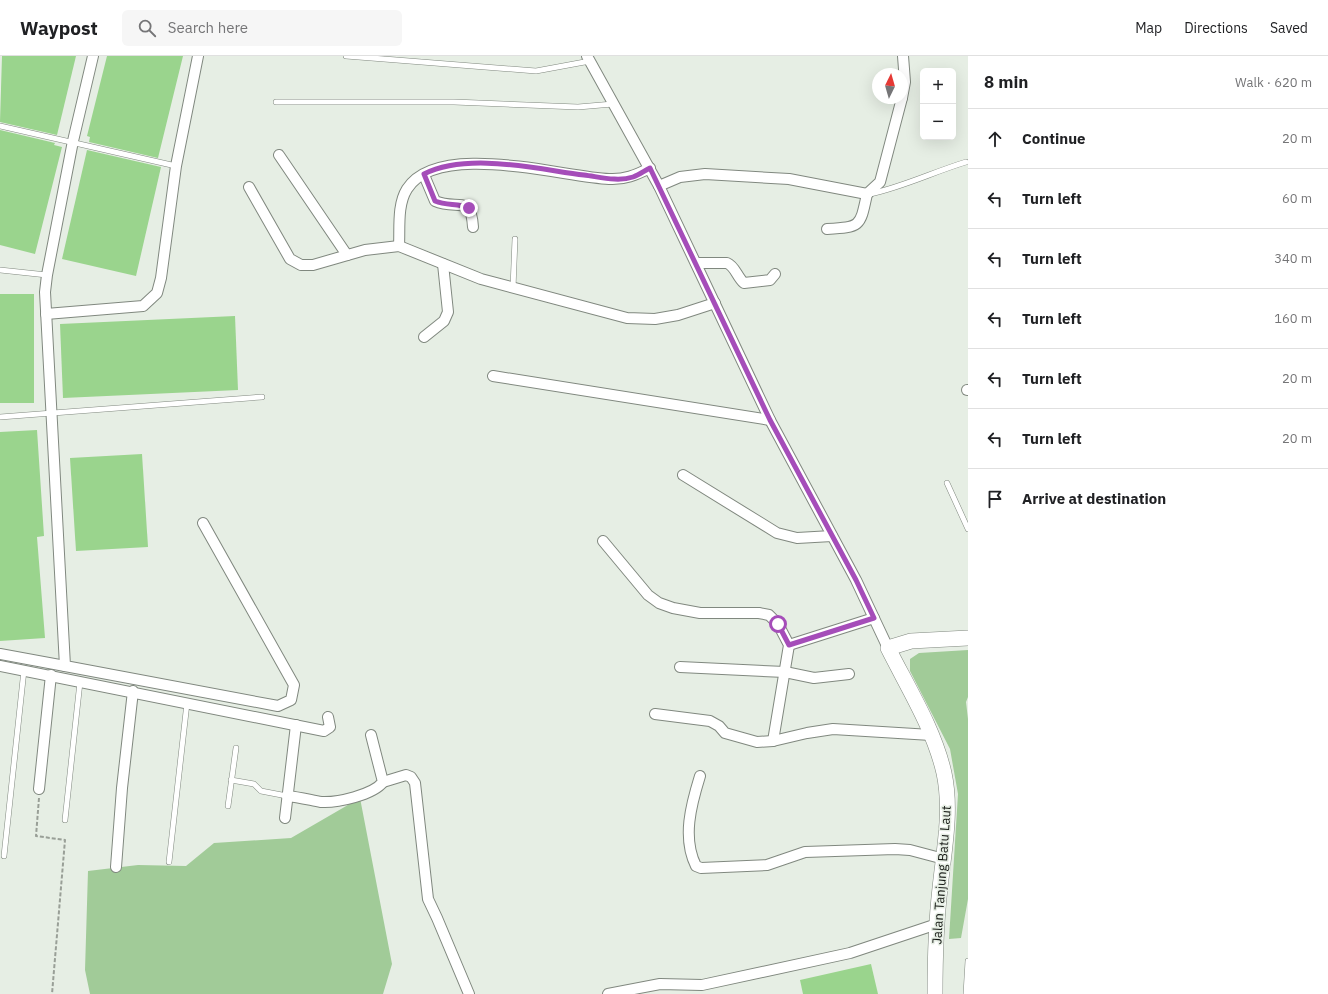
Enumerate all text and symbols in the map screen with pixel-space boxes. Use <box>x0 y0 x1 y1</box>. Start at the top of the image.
search box <box>122 10 402 46</box>
text: Waypost <box>20 16 98 40</box>
icon: search <box>136 17 158 39</box>
text: Search here <box>168 18 248 37</box>
text: Map <box>1135 19 1162 37</box>
text: Directions <box>1184 19 1248 37</box>
text: Saved <box>1270 19 1308 37</box>
north arrow <box>872 68 908 104</box>
map controls <box>920 68 956 140</box>
button: + <box>920 68 956 104</box>
text: 8 min <box>984 71 1028 93</box>
text: Walk · 620 m <box>1235 74 1312 91</box>
button: − <box>920 104 956 140</box>
icon: ahead <box>984 128 1006 150</box>
text: Continue <box>1022 129 1086 148</box>
text: 20 m <box>1282 130 1312 147</box>
icon: left <box>984 188 1006 210</box>
text: Turn left <box>1022 189 1082 208</box>
text: 60 m <box>1282 190 1312 207</box>
route end <box>460 199 478 217</box>
icon: left <box>984 248 1006 270</box>
text: Turn left <box>1022 249 1082 268</box>
text: 340 m <box>1274 250 1312 267</box>
icon: left <box>984 308 1006 330</box>
text: Turn left <box>1022 309 1082 328</box>
text: 160 m <box>1274 310 1312 327</box>
icon: left <box>984 368 1006 390</box>
text: Turn left <box>1022 369 1082 388</box>
text: 20 m <box>1282 370 1312 387</box>
icon: left <box>984 428 1006 450</box>
text: Turn left <box>1022 429 1082 448</box>
text: 20 m <box>1282 430 1312 447</box>
icon: arrive <box>984 488 1006 510</box>
text: Arrive at destination <box>1022 489 1166 508</box>
route start <box>769 615 787 633</box>
street label: Jalan Tanjung Batu Laut <box>928 805 955 945</box>

